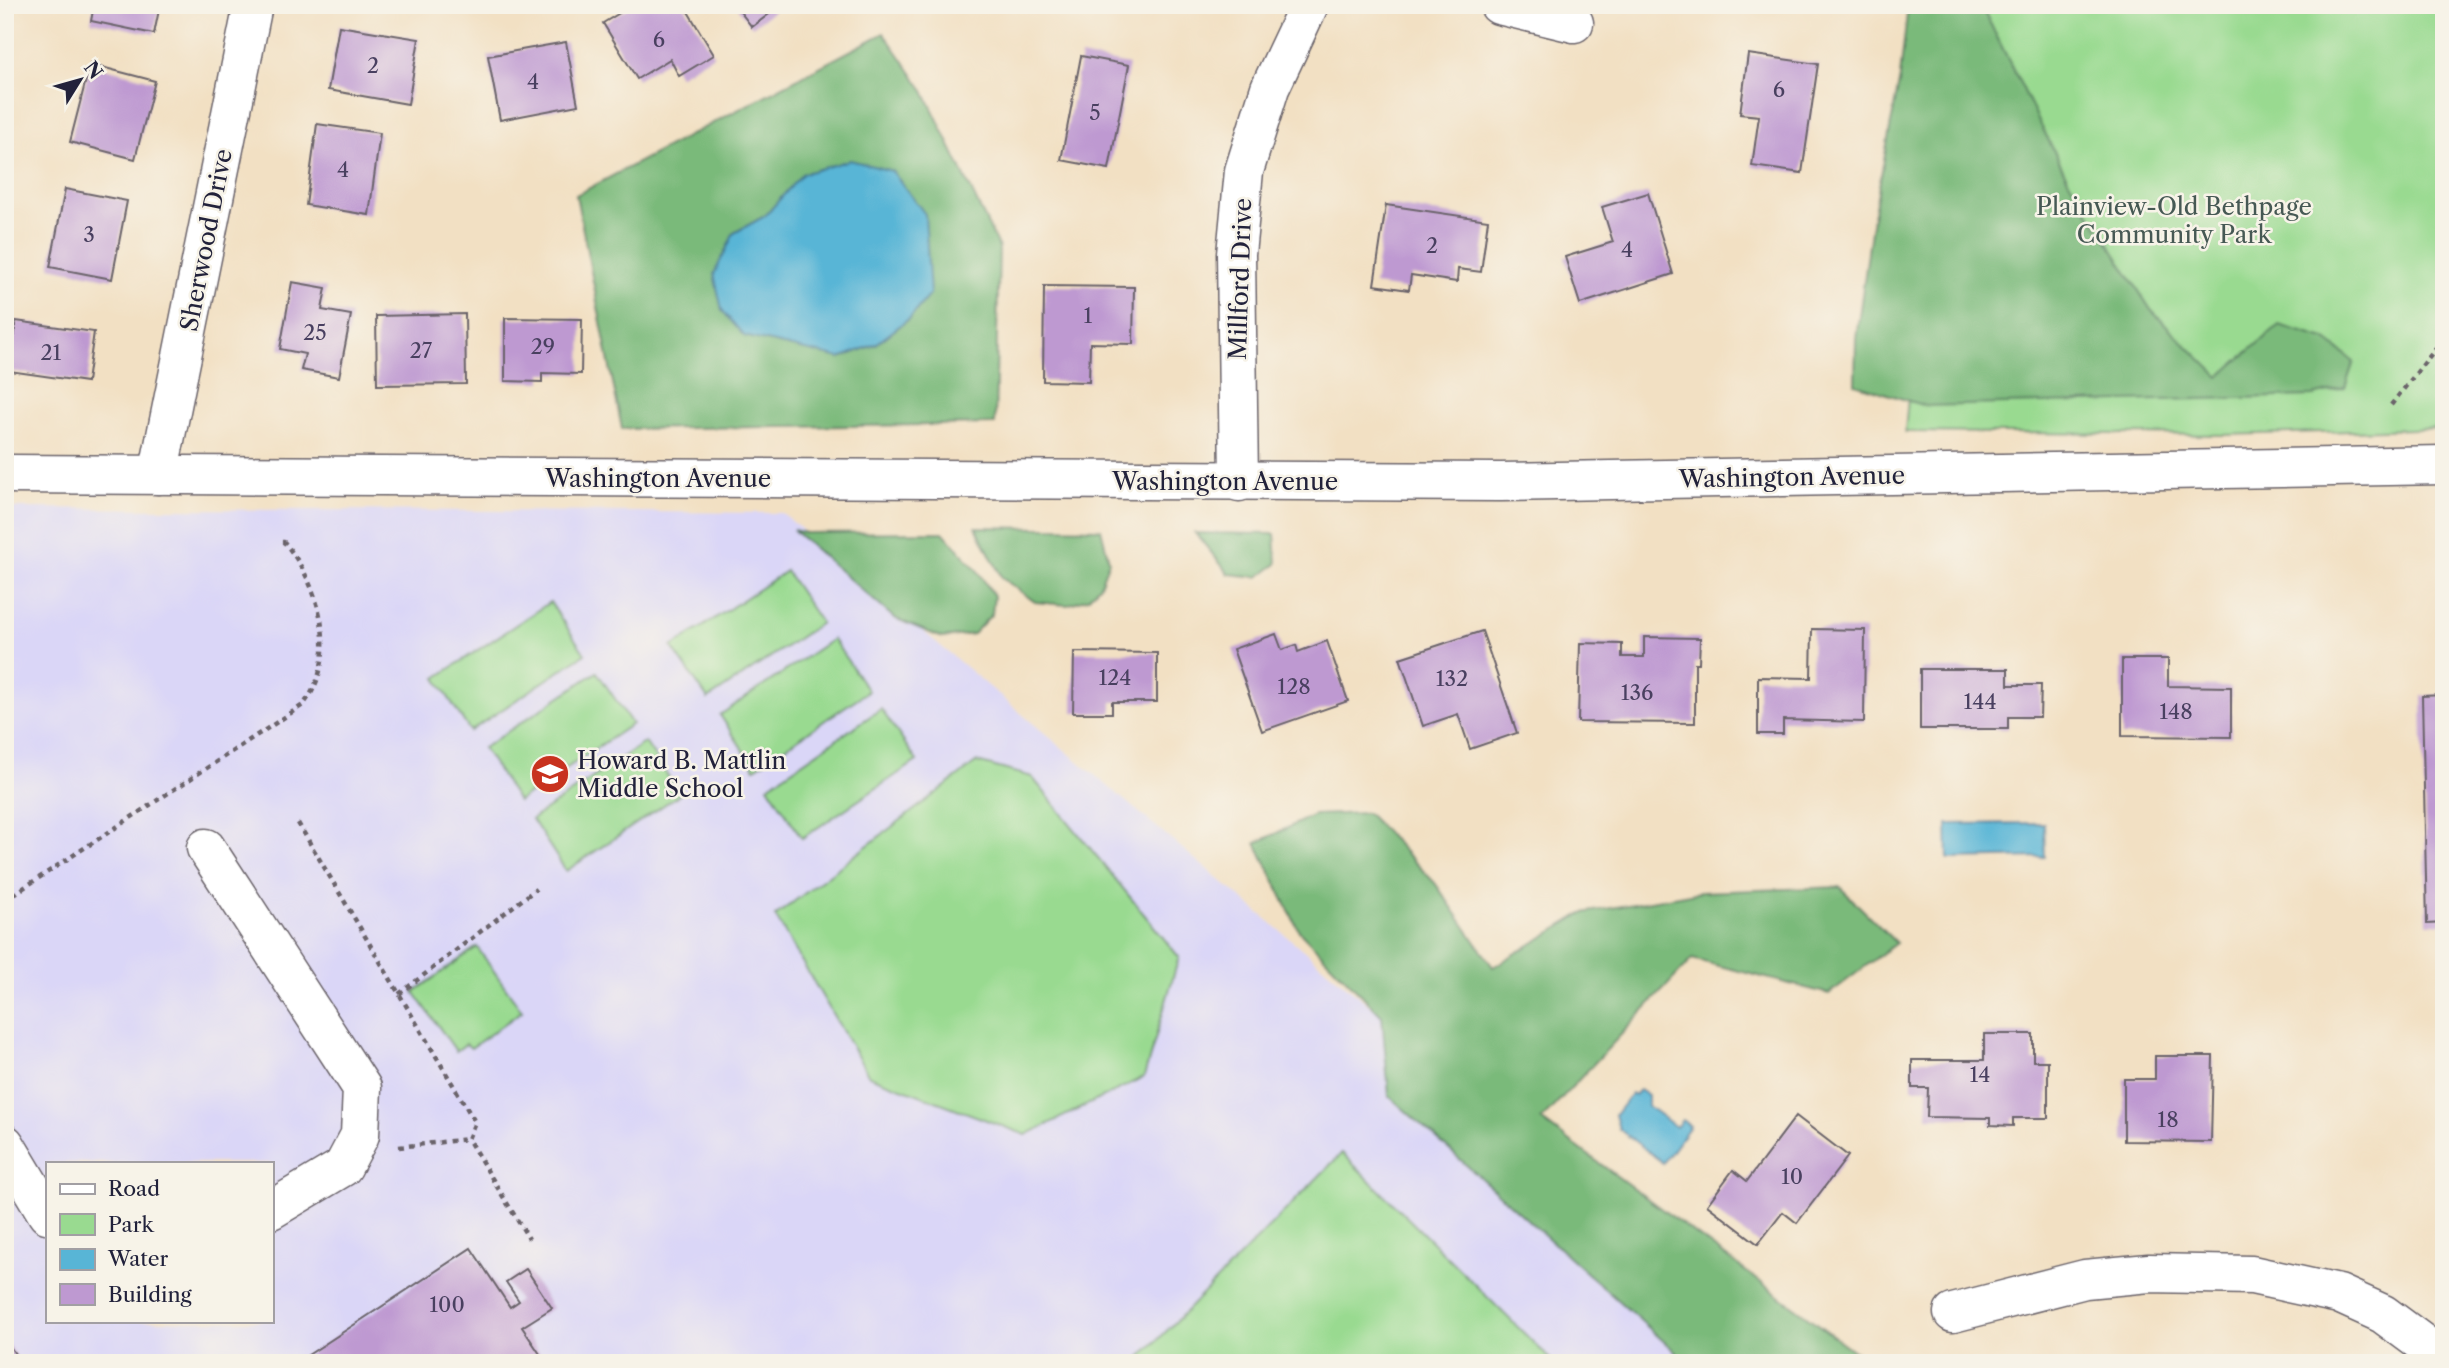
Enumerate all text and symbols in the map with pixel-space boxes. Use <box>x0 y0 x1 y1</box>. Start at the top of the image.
house number: 6 <box>653 27 665 52</box>
north arrow <box>46 46 116 116</box>
house number: 2 <box>367 53 379 78</box>
text: N <box>79 57 107 84</box>
house number: 4 <box>527 69 539 94</box>
house number: 6 <box>1773 77 1785 102</box>
house number: 5 <box>1089 100 1101 125</box>
street label: Sherwood Drive <box>174 146 238 334</box>
house number: 4 <box>337 157 349 182</box>
park label: Plainview-Old Bethpage Community Park <box>2036 192 2312 249</box>
street label: Millford Drive <box>1223 198 1257 360</box>
house number: 3 <box>83 222 95 247</box>
house number: 2 <box>1426 233 1438 258</box>
house number: 4 <box>1621 237 1633 262</box>
house number: 1 <box>1084 303 1093 328</box>
house number: 25 <box>303 320 327 345</box>
house number: 29 <box>531 334 555 359</box>
house number: 27 <box>410 338 433 363</box>
house number: 21 <box>41 340 62 365</box>
street label: Washington Avenue <box>1678 461 1905 493</box>
street label: Washington Avenue <box>544 464 771 493</box>
street label: Washington Avenue <box>1111 467 1338 496</box>
house number: 124 <box>1098 665 1132 690</box>
house number: 132 <box>1436 666 1468 691</box>
house number: 128 <box>1277 674 1311 699</box>
house number: 136 <box>1621 680 1653 705</box>
house number: 144 <box>1963 689 1997 714</box>
house number: 148 <box>2159 699 2193 724</box>
place label: Howard B. Mattlin Middle School <box>577 746 786 803</box>
school or university icon: Howard B. Mattlin Middle School <box>529 753 571 795</box>
house number: 14 <box>1970 1062 1990 1087</box>
house number: 18 <box>2157 1107 2179 1132</box>
legend <box>46 1162 273 1322</box>
house number: 10 <box>1781 1164 1803 1189</box>
text: Road <box>108 1176 160 1201</box>
text: Park <box>108 1212 154 1237</box>
text: Water <box>107 1246 168 1271</box>
text: Building <box>108 1282 193 1307</box>
house number: 100 <box>429 1292 465 1317</box>

